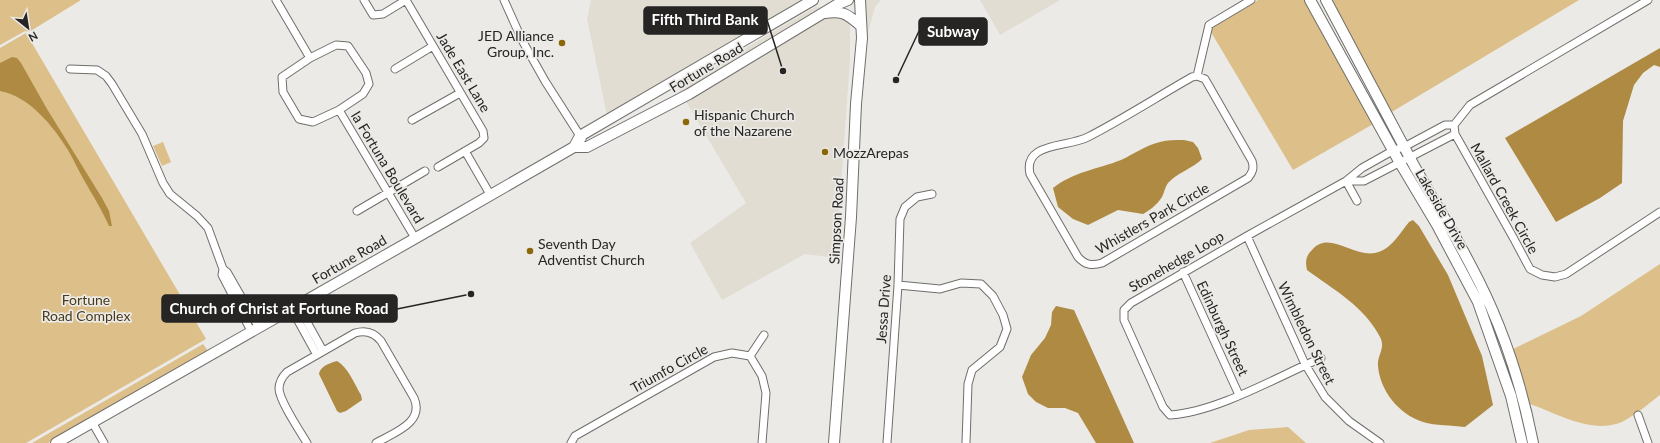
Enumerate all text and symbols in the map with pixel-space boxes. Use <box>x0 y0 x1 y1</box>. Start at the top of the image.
callout: Fifth Third Bank <box>644 7 767 34</box>
north arrow <box>8 8 48 48</box>
text: Fifth Third Bank <box>651 10 760 28</box>
callout: Subway <box>919 18 987 45</box>
text: Subway <box>927 22 979 40</box>
place label: JED Alliance Group, Inc. <box>478 27 554 60</box>
text: N <box>26 29 40 45</box>
street label: Jade East Lane <box>433 29 495 115</box>
marker: JED Alliance Group, Inc. <box>557 38 567 48</box>
street label: Fortune Road <box>666 38 746 96</box>
place label: Hispanic Church of the Nazarene <box>694 106 795 139</box>
street label: la Fortuna Boulevard <box>348 108 428 226</box>
marker: Hispanic Church of the Nazarene <box>681 117 691 127</box>
street label: Mallard Creek Circle <box>1467 140 1543 256</box>
place label: MozzArepas <box>833 144 909 161</box>
marker: MozzArepas <box>820 147 830 157</box>
street label: Lakeside Drive <box>1412 166 1472 252</box>
street label: Simpson Road <box>825 177 847 265</box>
street label: Whistlers Park Circle <box>1092 179 1212 257</box>
street label: Stonehedge Loop <box>1125 227 1227 295</box>
street label: Fortune Road <box>309 231 389 287</box>
place label: Seventh Day Adventist Church <box>538 235 645 268</box>
marker: Seventh Day Adventist Church <box>525 246 535 256</box>
street label: Jessa Drive <box>872 274 894 344</box>
street label: Edinburgh Street <box>1194 278 1252 378</box>
street label: Wimbledon Street <box>1275 279 1339 387</box>
park label: Fortune Road Complex <box>42 291 130 324</box>
callout: Church of Christ at Fortune Road <box>162 295 397 322</box>
text: Church of Christ at Fortune Road <box>169 299 389 317</box>
street label: Triumfo Circle <box>627 340 711 396</box>

